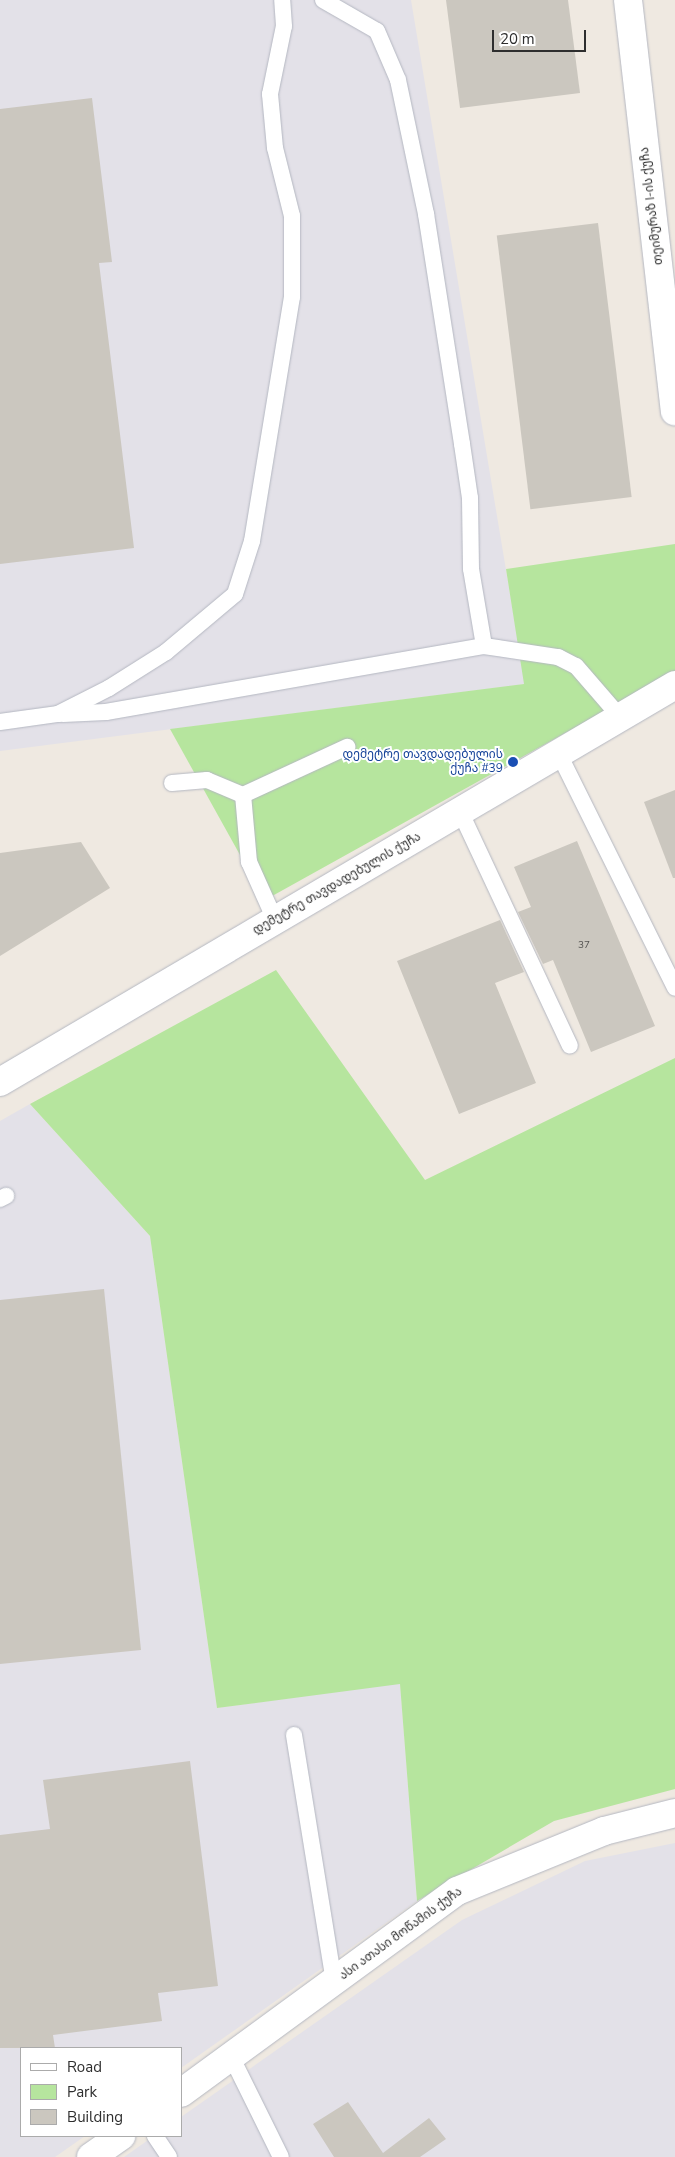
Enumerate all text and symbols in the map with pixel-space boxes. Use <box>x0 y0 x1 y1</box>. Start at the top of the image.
scale bar <box>495 20 589 52</box>
text: 20 m <box>500 29 535 49</box>
street label: თეიმურაზ I-ის ქუჩა <box>638 146 666 266</box>
place label: დემეტრე თავდადებულის ქუჩა #39 <box>343 748 503 776</box>
marker: დემეტრე თავდადებულის ქუჩა #39 <box>507 756 519 768</box>
street label: დემეტრე თავდადებულის ქუჩა <box>250 830 424 938</box>
house number: 37 <box>578 940 590 952</box>
street label: ასი ათასი მოწამის ქუჩა <box>337 1885 465 1983</box>
legend <box>20 2047 182 2137</box>
text: Road <box>67 2057 102 2077</box>
text: Park <box>67 2082 97 2102</box>
text: Building <box>67 2107 123 2127</box>

